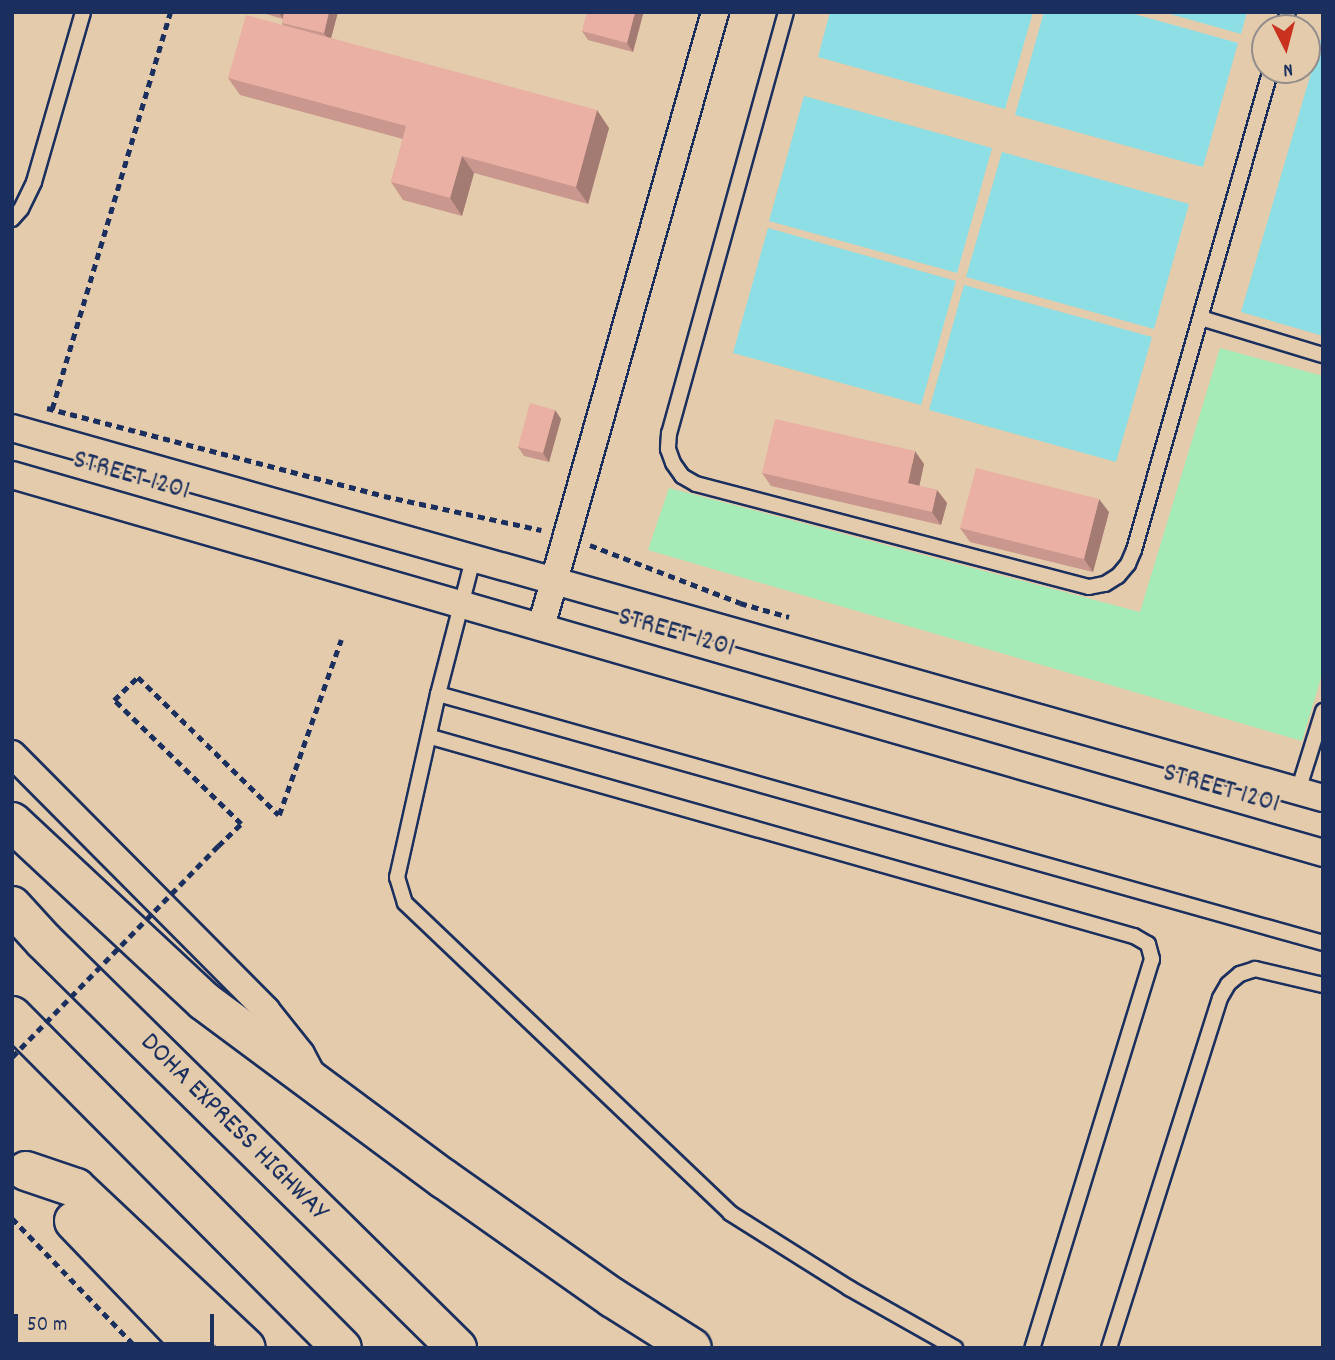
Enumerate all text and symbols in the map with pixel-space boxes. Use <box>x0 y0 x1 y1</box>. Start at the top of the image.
north arrow <box>1251 14 1321 84</box>
text: N <box>1282 54 1294 82</box>
street label: STREET 1201 <box>69 444 193 510</box>
street label: STREET 1201 <box>614 601 738 667</box>
street label: STREET 1201 <box>1159 757 1283 823</box>
street label: DOHA EXPRESS HIGHWAY <box>132 1027 334 1229</box>
scale bar <box>18 1300 217 1344</box>
text: 50 m <box>27 1311 67 1341</box>

